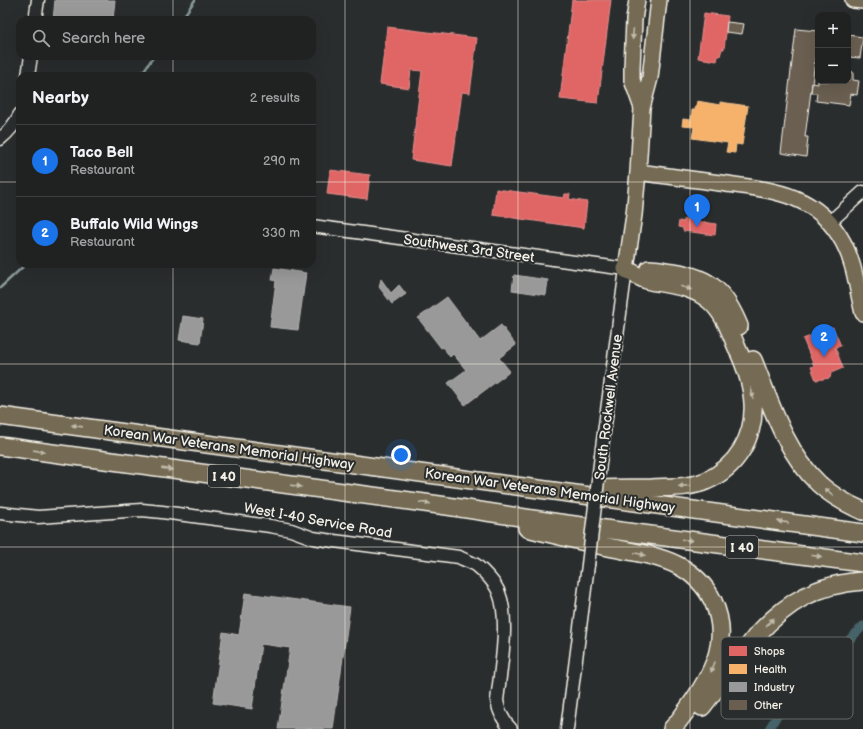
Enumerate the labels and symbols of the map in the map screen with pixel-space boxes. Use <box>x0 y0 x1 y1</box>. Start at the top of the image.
one-way arrow <box>630 28 637 40</box>
pin: 1 <box>684 194 710 227</box>
street label: Southwest 3rd Street <box>402 231 536 266</box>
one-way arrow <box>680 285 692 291</box>
pin: 2 <box>811 324 837 357</box>
street label: South Rockwell Avenue <box>591 333 626 481</box>
one-way arrow <box>749 387 755 399</box>
street label: Korean War Veterans Memorial Highway <box>103 422 356 474</box>
one-way arrow <box>71 423 83 429</box>
your location <box>391 445 411 465</box>
one-way arrow <box>33 448 45 454</box>
road number: I 40 <box>208 465 240 487</box>
street label: Korean War Veterans Memorial Highway <box>424 465 677 517</box>
one-way arrow <box>161 466 174 472</box>
one-way arrow <box>290 483 302 489</box>
one-way arrow <box>678 483 690 489</box>
one-way arrow <box>824 488 835 496</box>
street label: West I-40 Service Road <box>242 499 393 542</box>
one-way arrow <box>419 500 431 507</box>
one-way arrow <box>777 519 789 525</box>
road number: I 40 <box>726 536 758 558</box>
one-way arrow <box>681 537 693 543</box>
one-way arrow <box>634 551 647 557</box>
one-way arrow <box>810 553 822 560</box>
one-way arrow <box>765 617 775 627</box>
legend <box>721 637 853 719</box>
text: Shops <box>754 645 785 658</box>
one-way arrow <box>710 661 716 673</box>
text: Health <box>754 663 787 676</box>
text: Industry <box>754 681 794 694</box>
text: Other <box>754 699 783 712</box>

